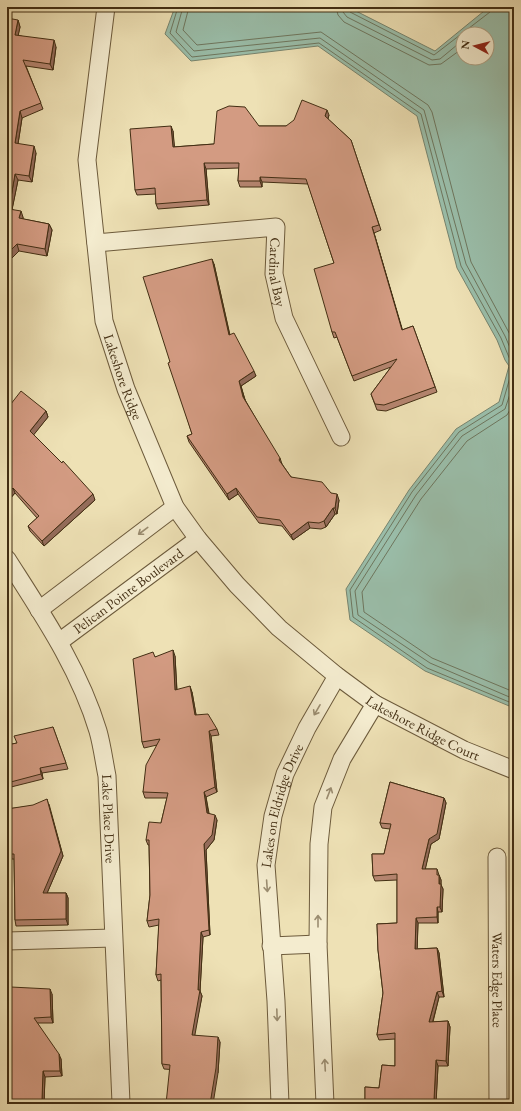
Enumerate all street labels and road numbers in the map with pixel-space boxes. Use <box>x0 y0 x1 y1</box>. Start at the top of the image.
street label: Cardinal Bay <box>265 237 290 309</box>
street label: Lakeshore Ridge <box>100 332 147 423</box>
street label: Pelican Pointe Boulevard <box>69 543 188 638</box>
street label: Lakeshore Ridge Court <box>362 691 483 765</box>
street label: Lakes on Eldridge Drive <box>257 740 307 869</box>
street label: Lake Place Drive <box>98 774 120 864</box>
street label: Waters Edge Place <box>488 932 507 1028</box>

